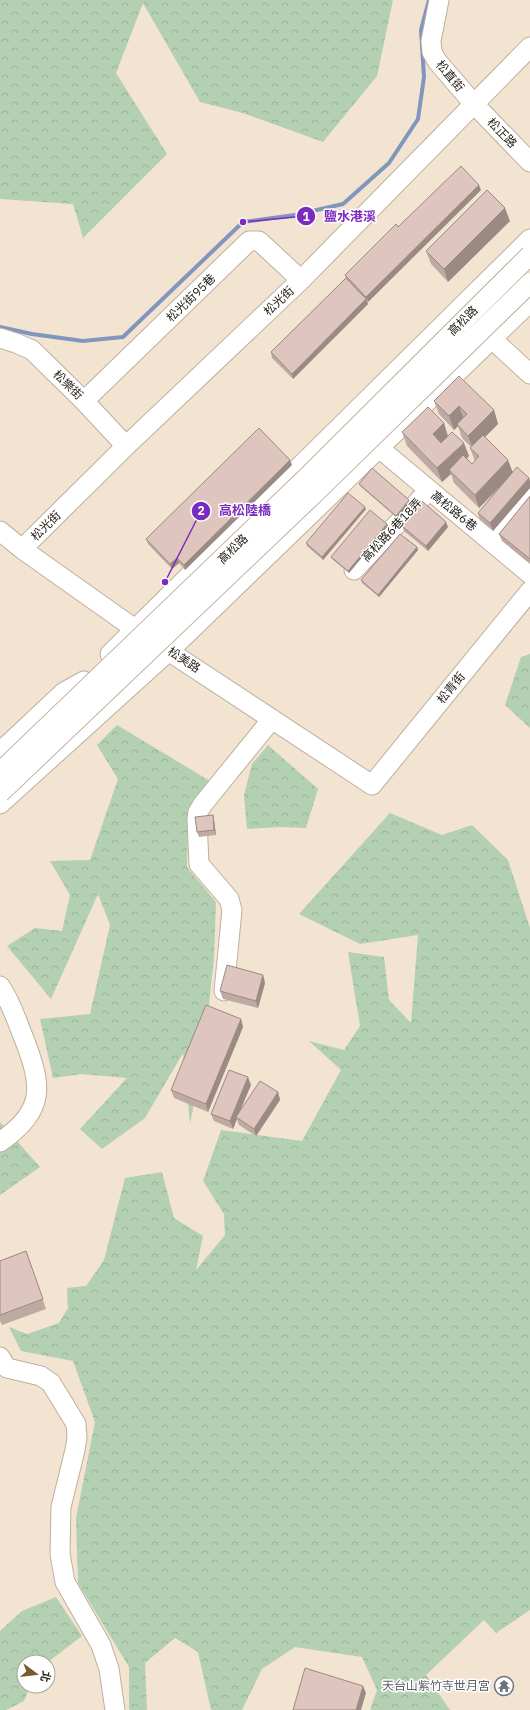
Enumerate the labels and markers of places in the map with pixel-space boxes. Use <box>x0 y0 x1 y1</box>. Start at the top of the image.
callout: 鹽水港溪 <box>296 204 384 229</box>
callout: 高松陸橋 <box>191 498 279 523</box>
temple icon: 天台山紫竹寺世月宮 <box>493 1675 515 1697</box>
place label: 天台山紫竹寺世月宮 <box>382 1678 490 1693</box>

